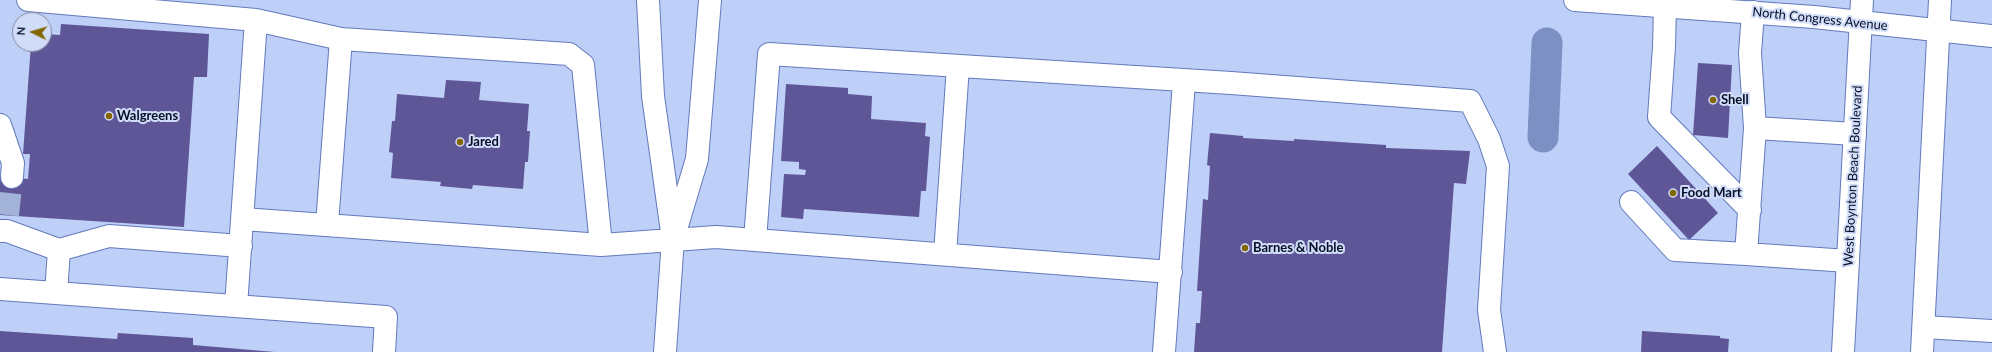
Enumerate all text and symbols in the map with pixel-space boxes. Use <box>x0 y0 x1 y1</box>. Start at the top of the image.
street label: North Congress Avenue <box>1752 4 1888 34</box>
north arrow <box>12 12 52 52</box>
text: N <box>14 26 27 36</box>
street label: West Boynton Beach Boulevard <box>1840 85 1866 267</box>
place label: Shell <box>1721 92 1749 108</box>
marker: Shell <box>1708 95 1718 105</box>
place label: Walgreens <box>117 108 178 124</box>
marker: Walgreens <box>104 111 114 121</box>
place label: Jared <box>468 134 499 150</box>
marker: Jared <box>455 137 465 147</box>
place label: Food Mart <box>1681 185 1742 201</box>
marker: Food Mart <box>1668 188 1678 198</box>
place label: Barnes & Noble <box>1253 240 1343 256</box>
marker: Barnes & Noble <box>1240 243 1250 253</box>

